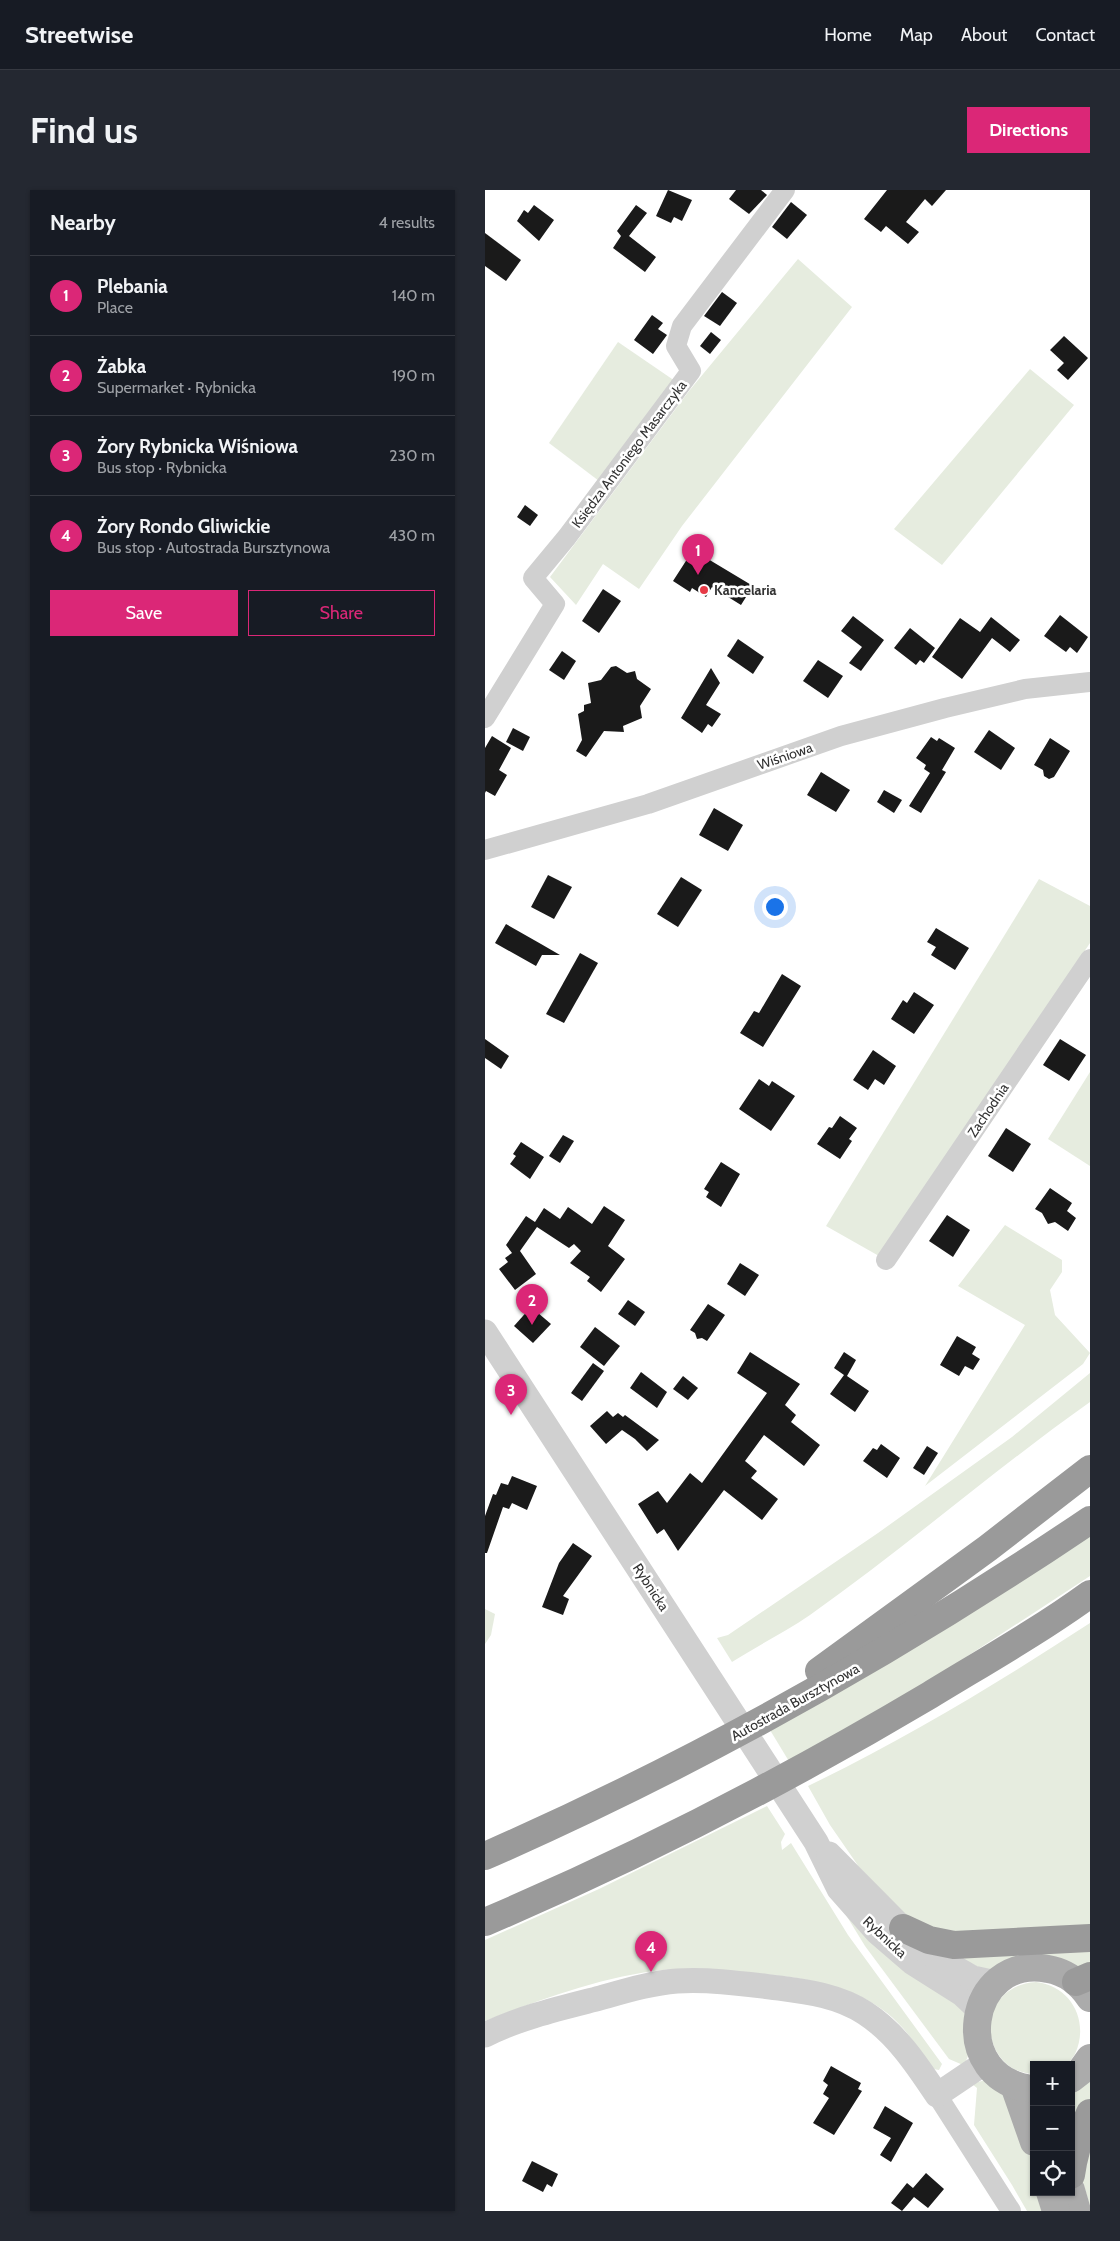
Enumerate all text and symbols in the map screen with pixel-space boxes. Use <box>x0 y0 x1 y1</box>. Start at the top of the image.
text: Streetwise <box>25 20 133 49</box>
text: Home <box>824 24 872 46</box>
text: Map <box>900 24 933 46</box>
text: About <box>961 24 1007 46</box>
text: Contact <box>1035 24 1095 46</box>
button: Directions <box>967 107 1090 153</box>
text: Find us <box>30 109 138 152</box>
text: Nearby <box>50 210 116 235</box>
text: 4 results <box>378 213 435 232</box>
text: Plebania <box>97 275 168 298</box>
text: 1 <box>63 286 69 305</box>
text: 140 m <box>392 286 435 305</box>
text: Place <box>97 298 133 317</box>
text: Żabka <box>97 355 146 378</box>
text: 2 <box>62 366 70 385</box>
text: 190 m <box>392 366 435 385</box>
street label: Księdza Antoniego Masarczyka <box>568 376 691 531</box>
text: Supermarket · Rybnicka <box>97 378 256 397</box>
text: Żory Rybnicka Wiśniowa <box>97 435 298 458</box>
text: 3 <box>62 446 70 465</box>
text: 230 m <box>389 446 435 465</box>
text: Bus stop · Rybnicka <box>97 458 227 477</box>
text: Żory Rondo Gliwickie <box>97 515 270 538</box>
text: 4 <box>61 526 71 545</box>
text: 430 m <box>388 526 435 545</box>
pin: 1 <box>682 534 714 575</box>
text: Bus stop · Autostrada Bursztynowa <box>97 538 330 557</box>
place label: Kancelaria <box>714 581 777 599</box>
marker: Kancelaria <box>698 584 710 596</box>
button: Save <box>50 590 238 636</box>
button: Share <box>248 590 435 636</box>
street label: Wiśniowa <box>755 738 815 774</box>
your location <box>762 894 788 920</box>
street label: Zachodnia <box>963 1079 1013 1140</box>
pin: 2 <box>516 1284 548 1325</box>
pin: 3 <box>495 1374 527 1415</box>
street label: Rybnicka <box>629 1560 673 1614</box>
street label: Autostrada Bursztynowa <box>728 1659 863 1745</box>
street label: Rybnicka <box>859 1912 911 1962</box>
pin: 4 <box>635 1931 667 1972</box>
map controls <box>1030 2061 1075 2196</box>
button: + <box>1030 2061 1075 2106</box>
button: − <box>1030 2106 1075 2151</box>
button: locate <box>1030 2151 1075 2196</box>

